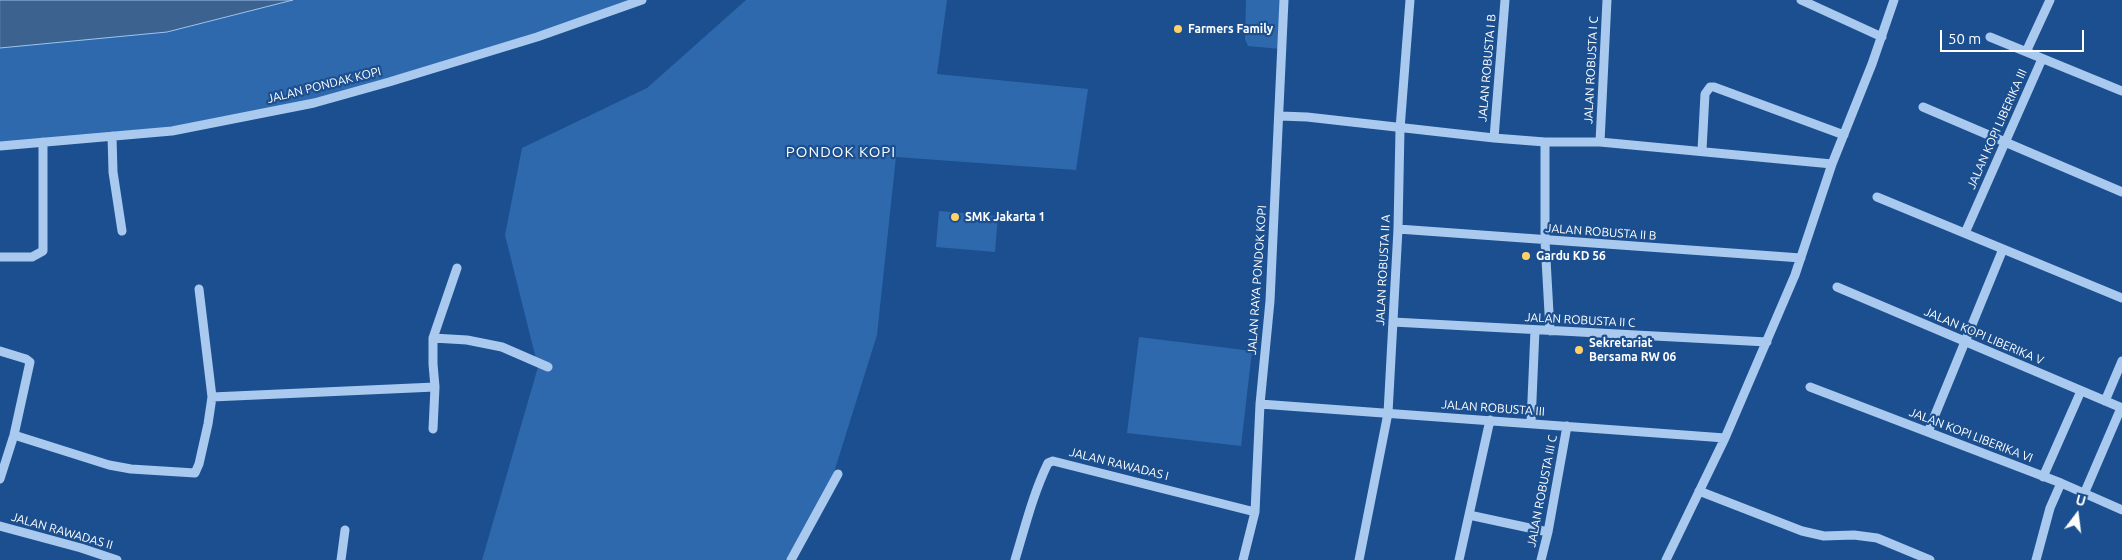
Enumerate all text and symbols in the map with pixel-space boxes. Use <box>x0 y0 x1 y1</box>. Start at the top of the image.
street label: JALAN ROBUSTA I B <box>1475 14 1499 122</box>
street label: JALAN ROBUSTA I C <box>1581 16 1601 124</box>
scale bar <box>1942 20 2086 52</box>
place label: Farmers Family <box>1188 22 1273 36</box>
marker: Farmers Family <box>1172 23 1184 35</box>
text: 50 m <box>1948 30 1981 47</box>
street label: JALAN PONDAK KOPI <box>265 64 383 106</box>
street label: JALAN KOPI LIBERIKA III <box>1964 67 2030 191</box>
district label: PONDOK KOPI <box>784 143 898 161</box>
street label: JALAN RAYA PONDOK KOPI <box>1245 205 1269 355</box>
place label: SMK Jakarta 1 <box>965 210 1045 224</box>
marker: SMK Jakarta 1 <box>949 211 961 223</box>
street label: JALAN ROBUSTA II A <box>1373 214 1393 326</box>
street label: JALAN ROBUSTA II B <box>1545 221 1657 243</box>
place label: Gardu KD 56 <box>1536 249 1606 263</box>
marker: Gardu KD 56 <box>1520 250 1532 262</box>
street label: JALAN KOPI LIBERIKA V <box>1922 304 2046 368</box>
street label: JALAN ROBUSTA II C <box>1524 310 1636 330</box>
place label: Sekretariat Bersama RW 06 <box>1589 336 1676 364</box>
marker: Sekretariat Bersama RW 06 <box>1573 344 1585 356</box>
street label: JALAN ROBUSTA III <box>1441 397 1545 419</box>
street label: JALAN KOPI LIBERIKA VI <box>1907 405 2035 465</box>
street label: JALAN ROBUSTA III C <box>1524 434 1560 548</box>
street label: JALAN RAWADAS I <box>1068 445 1170 483</box>
north arrow <box>2052 490 2102 540</box>
text: U <box>2074 492 2088 510</box>
street label: JALAN RAWADAS II <box>10 510 114 552</box>

